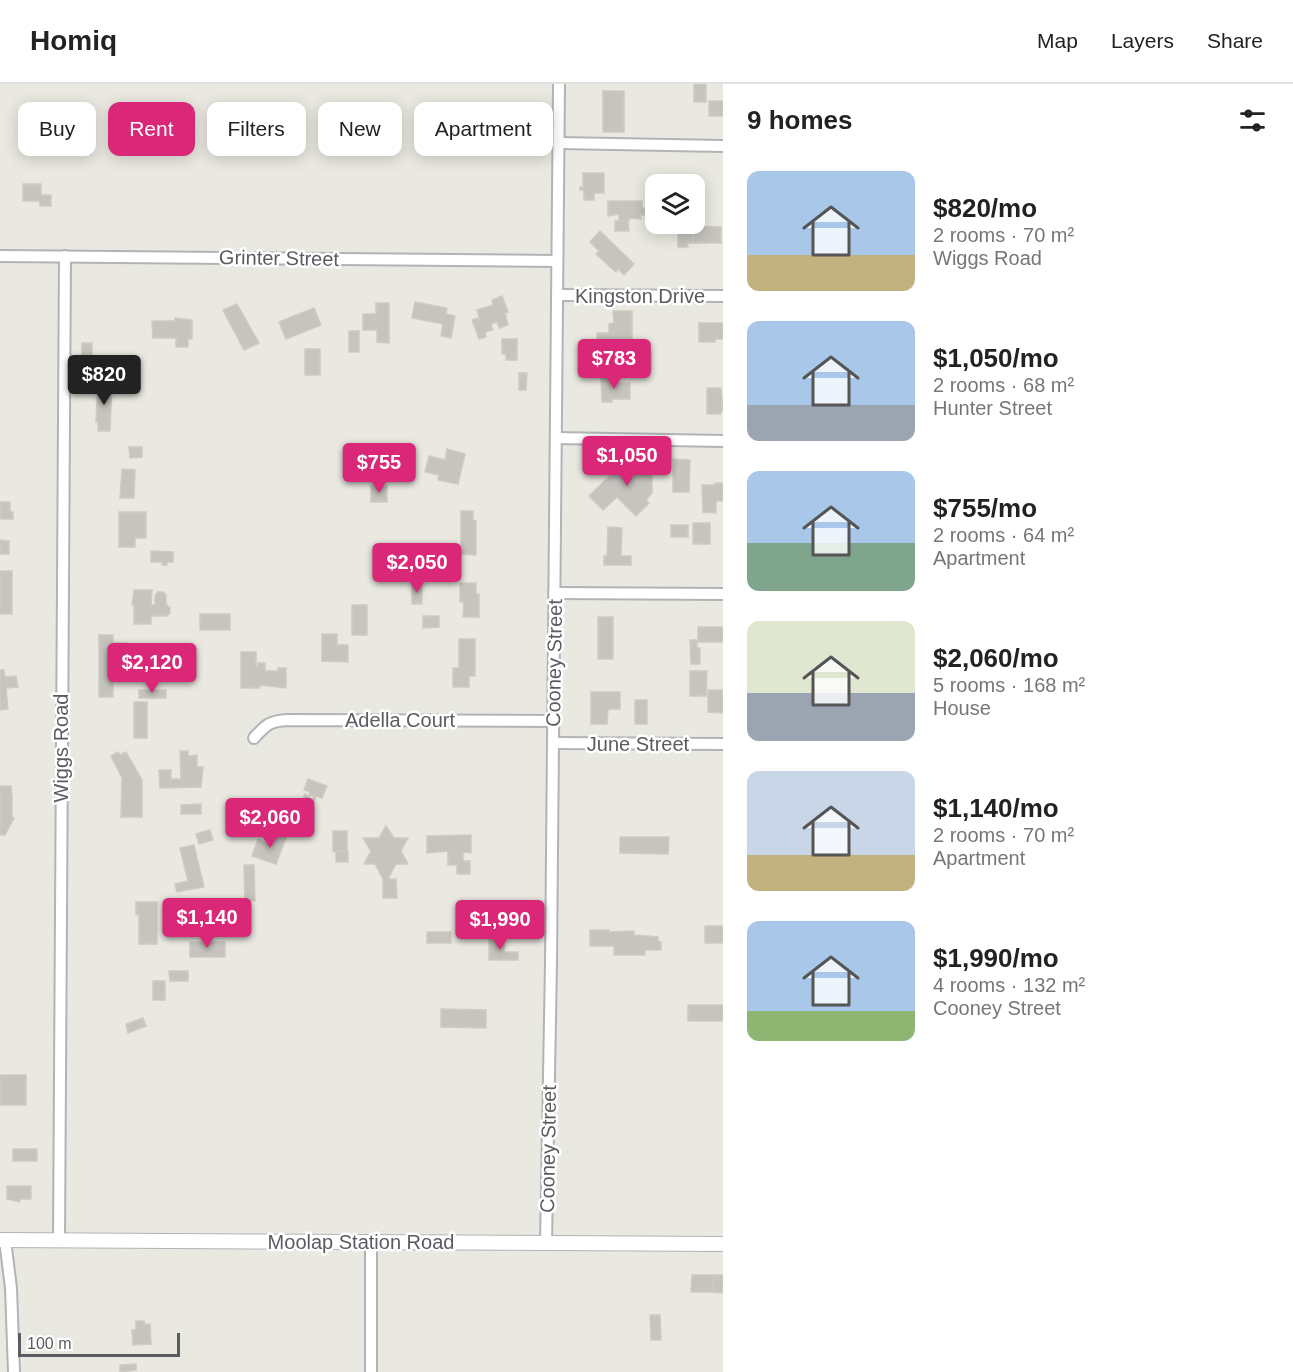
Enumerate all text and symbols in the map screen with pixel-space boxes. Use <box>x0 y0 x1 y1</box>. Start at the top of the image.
text: Homiq <box>30 25 117 56</box>
text: Map <box>1037 29 1078 52</box>
text: Layers <box>1111 29 1174 52</box>
text: Share <box>1207 29 1263 52</box>
chip: Buy <box>18 102 96 156</box>
chip: Rent <box>108 102 195 156</box>
chip: Filters <box>207 102 306 156</box>
chip: New <box>318 102 402 156</box>
chip: Apartment <box>414 102 553 156</box>
icon: filters <box>1236 104 1269 137</box>
text: 9 homes <box>747 105 853 135</box>
map controls <box>645 174 705 234</box>
button: layers <box>645 174 705 234</box>
text: $820/mo <box>933 193 1037 223</box>
icon: home <box>795 195 867 267</box>
text: 2 rooms · 70 m² <box>933 224 1074 246</box>
street label: Grinter Street <box>219 246 340 270</box>
text: Wiggs Road <box>933 247 1042 269</box>
street label: Kingston Drive <box>575 285 705 307</box>
pin: $783 <box>578 339 650 390</box>
text: $1,050/mo <box>933 343 1059 373</box>
icon: home <box>795 345 867 417</box>
text: $783 <box>592 347 636 369</box>
pin: $820 <box>68 355 140 406</box>
text: $820 <box>82 363 126 385</box>
text: 2 rooms · 68 m² <box>933 374 1074 396</box>
text: Hunter Street <box>933 397 1052 419</box>
pin: $1,050 <box>578 436 676 487</box>
pin: $755 <box>343 443 415 494</box>
text: $1,050 <box>596 444 658 466</box>
text: $755 <box>357 451 401 473</box>
text: $755/mo <box>933 493 1037 523</box>
icon: home <box>795 495 867 567</box>
text: 2 rooms · 64 m² <box>933 524 1074 546</box>
pin: $2,050 <box>368 543 466 594</box>
text: Apartment <box>933 547 1025 569</box>
text: $2,050 <box>386 551 448 573</box>
street label: Cooney Street <box>542 598 566 727</box>
pin: $2,120 <box>103 643 201 694</box>
text: $2,060/mo <box>933 643 1059 673</box>
icon: home <box>795 645 867 717</box>
text: $2,120 <box>121 651 183 673</box>
text: 5 rooms · 168 m² <box>933 674 1085 696</box>
street label: Wiggs Road <box>50 694 72 802</box>
text: House <box>933 697 991 719</box>
street label: Adella Court <box>345 709 455 731</box>
street label: June Street <box>587 733 690 755</box>
text: $1,140/mo <box>933 793 1059 823</box>
icon: home <box>795 795 867 867</box>
pin: $2,060 <box>221 798 319 849</box>
text: $2,060 <box>239 806 301 828</box>
text: 2 rooms · 70 m² <box>933 824 1074 846</box>
text: Apartment <box>933 847 1025 869</box>
pin: $1,140 <box>158 898 256 949</box>
pin: $1,990 <box>451 900 549 951</box>
text: $1,140 <box>176 906 238 928</box>
text: $1,990 <box>469 908 531 930</box>
text: $1,990/mo <box>933 943 1059 973</box>
icon: home <box>795 945 867 1017</box>
text: 4 rooms · 132 m² <box>933 974 1085 996</box>
text: Cooney Street <box>933 997 1061 1019</box>
street label: Cooney Street <box>536 1084 560 1213</box>
street label: Moolap Station Road <box>268 1231 454 1253</box>
scale bar <box>18 1330 180 1358</box>
text: 100 m <box>27 1335 71 1352</box>

